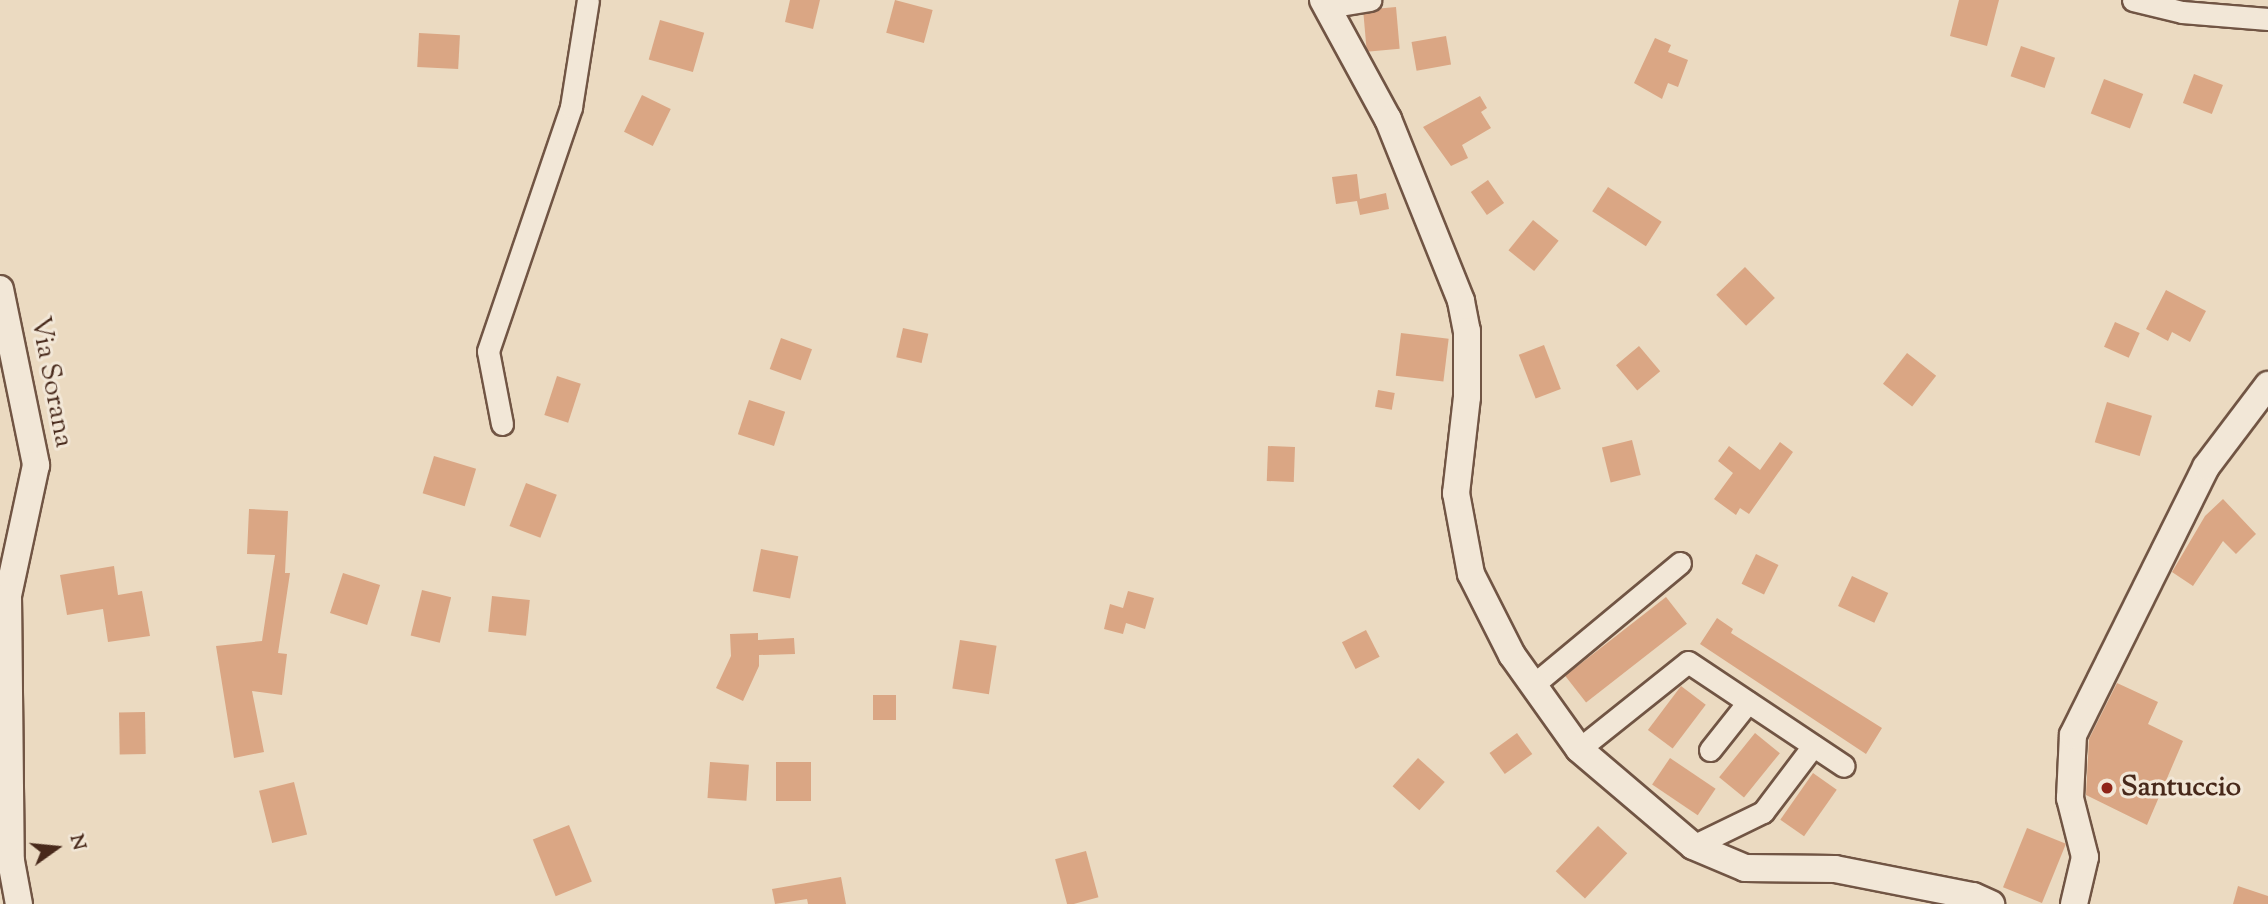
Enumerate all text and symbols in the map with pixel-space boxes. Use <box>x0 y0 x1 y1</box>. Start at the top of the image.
street label: Via Sorana <box>22 314 80 450</box>
place label: Santuccio <box>2121 771 2241 805</box>
marker: Santuccio <box>2099 780 2115 796</box>
north arrow <box>21 813 91 883</box>
text: N <box>62 832 92 853</box>

